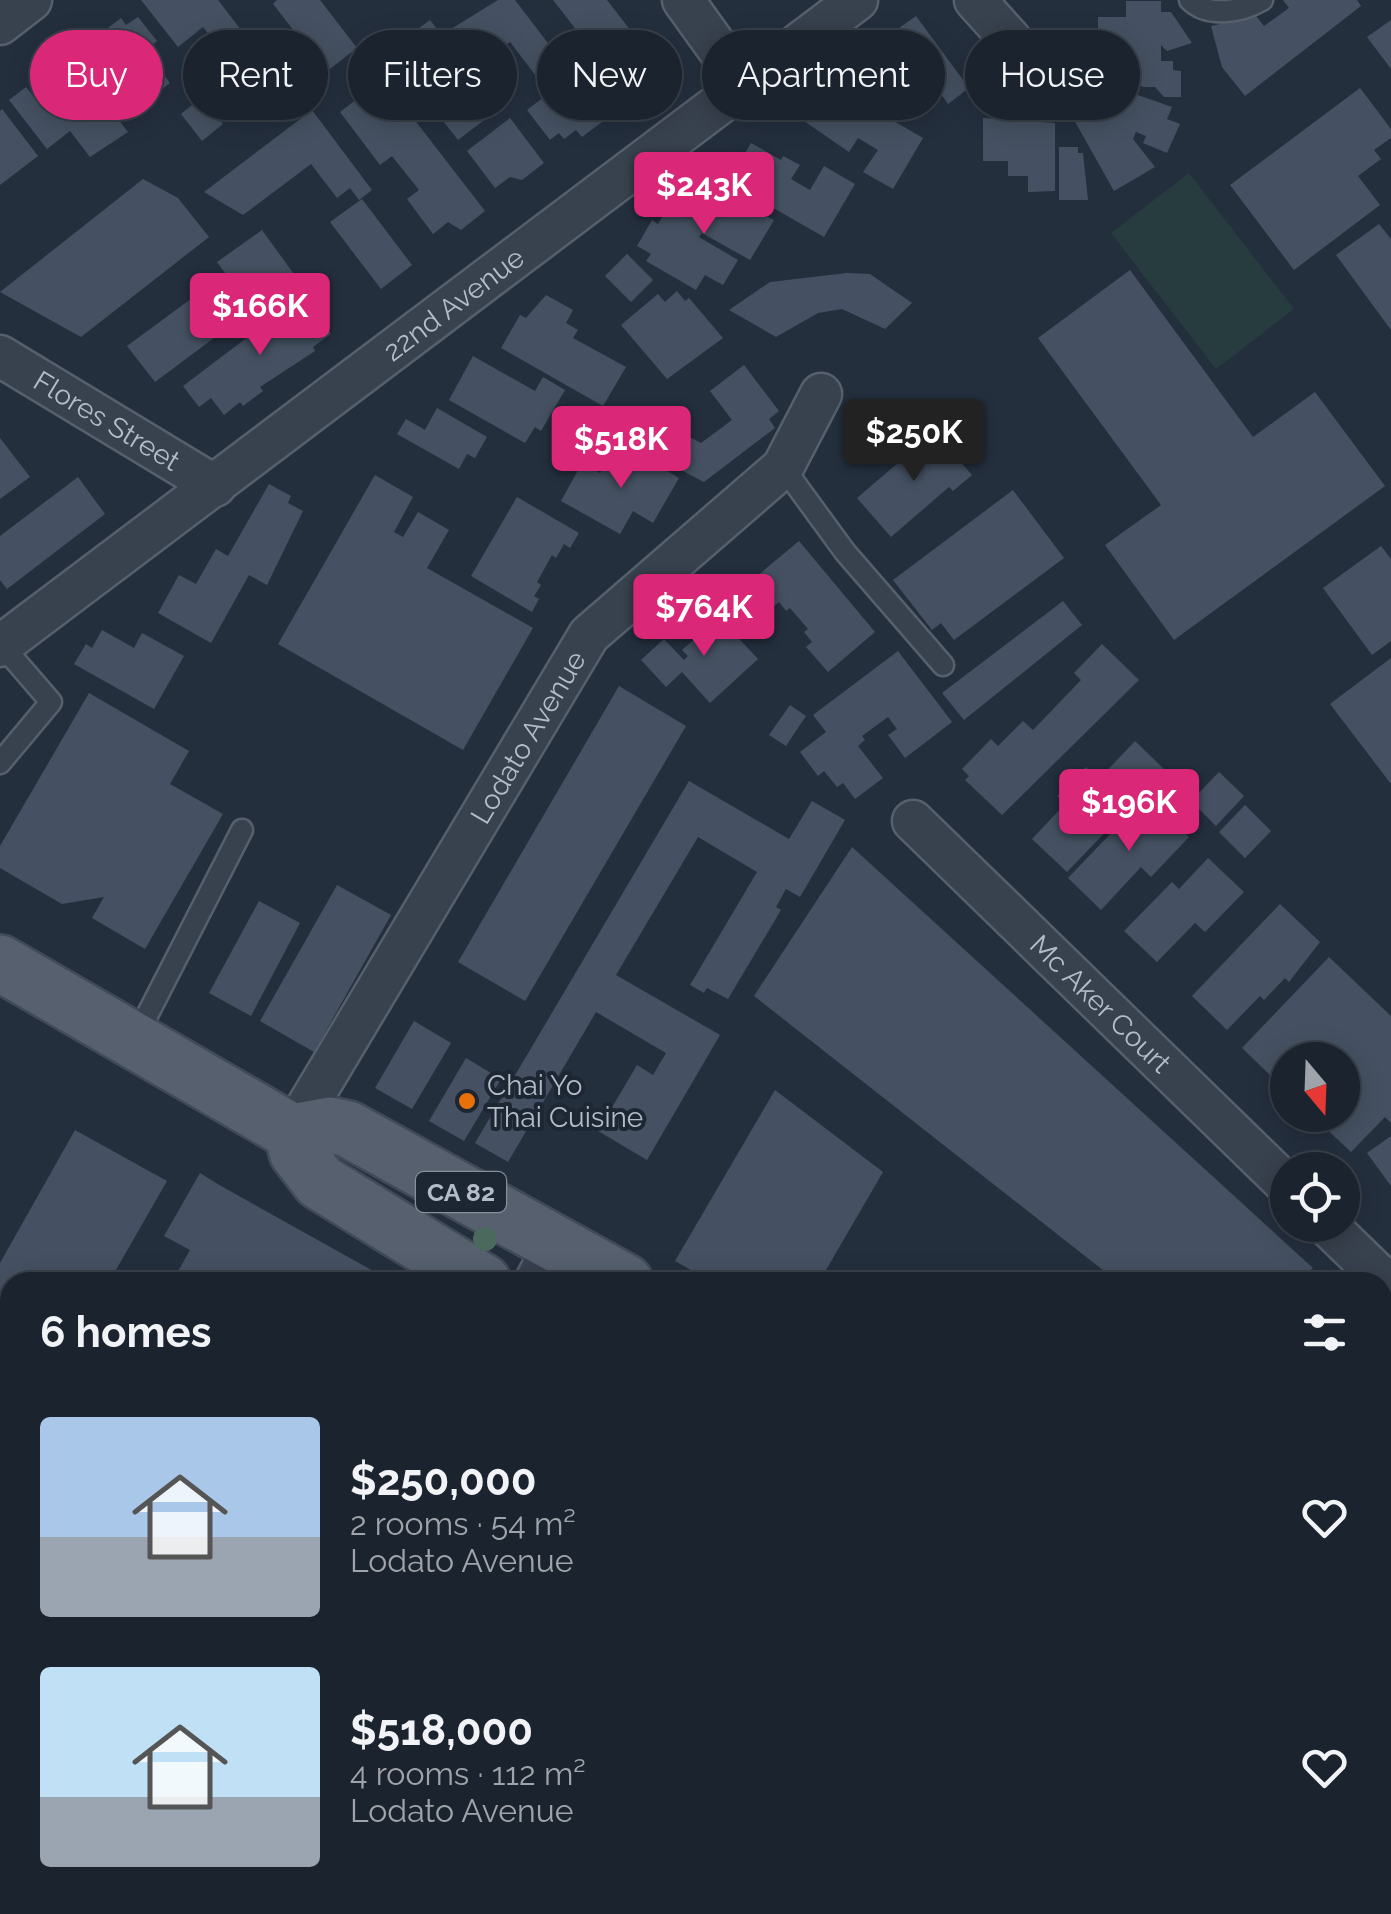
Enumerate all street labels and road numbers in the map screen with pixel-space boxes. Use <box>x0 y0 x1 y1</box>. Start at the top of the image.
street label: 22nd Avenue <box>377 241 530 368</box>
street label: Flores Street <box>28 364 187 478</box>
street label: Lodato Avenue <box>464 645 592 830</box>
street label: Mc Aker Court <box>1023 928 1178 1080</box>
road number: CA 82 <box>416 1172 506 1212</box>

